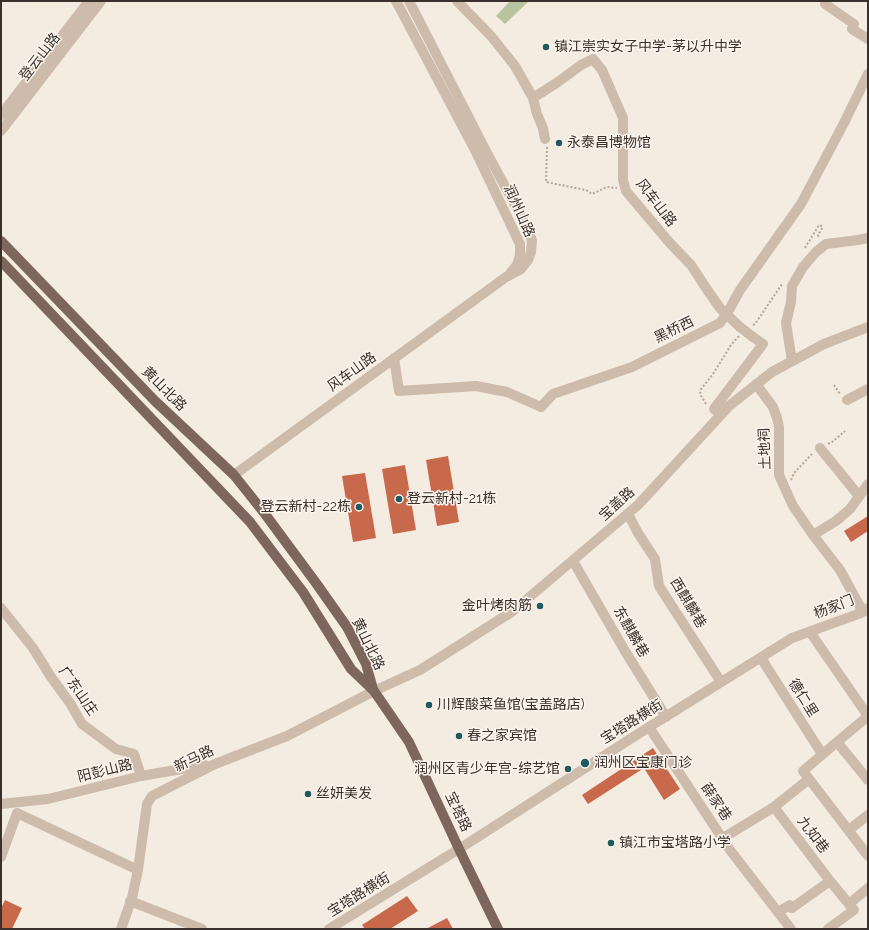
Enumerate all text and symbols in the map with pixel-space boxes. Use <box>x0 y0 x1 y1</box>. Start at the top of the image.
street label: 登云山路 <box>16 30 64 84</box>
place label: 镇江崇实女子中学-茅以升中学 <box>554 39 742 55</box>
marker: 镇江崇实女子中学-茅以升中学 <box>541 42 551 52</box>
place label: 永泰昌博物馆 <box>567 135 651 151</box>
marker: 永泰昌博物馆 <box>554 138 564 148</box>
street label: 风车山路 <box>632 176 680 230</box>
street label: 润州山路 <box>500 182 538 240</box>
street label: 黑桥西 <box>651 313 697 347</box>
street label: 风车山路 <box>324 349 380 395</box>
street label: 黄山北路 <box>138 363 190 415</box>
street label: 土地祠 <box>756 428 774 470</box>
street label: 宝盖路 <box>596 484 638 524</box>
place label: 登云新村-21栋 <box>407 491 496 507</box>
marker: 登云新村-21栋 <box>394 494 404 504</box>
place label: 登云新村-22栋 <box>261 499 351 515</box>
marker: 登云新村-22栋 <box>354 502 364 512</box>
street label: 西麒麟巷 <box>666 575 710 631</box>
street label: 杨家门 <box>811 592 857 622</box>
place label: 金叶烤肉筋 <box>462 598 532 614</box>
marker: 金叶烤肉筋 <box>535 601 545 611</box>
street label: 东麒麟巷 <box>610 604 652 660</box>
street label: 黄山北路 <box>348 615 388 673</box>
street label: 广东山庄 <box>55 663 101 719</box>
street label: 德仁里 <box>785 676 821 720</box>
street label: 宝塔路横街 <box>598 696 666 748</box>
place label: 川辉酸菜鱼馆(宝盖路店) <box>437 697 585 713</box>
marker: 川辉酸菜鱼馆(宝盖路店) <box>424 700 434 710</box>
place label: 春之家宾馆 <box>467 728 537 744</box>
marker: 春之家宾馆 <box>454 731 464 741</box>
street label: 新马路 <box>171 742 217 776</box>
place label: 润州区宝康门诊 <box>594 755 692 771</box>
street label: 阳彭山路 <box>76 756 134 786</box>
marker: 润州区宝康门诊 <box>579 757 591 769</box>
place label: 润州区青少年宫-综艺馆 <box>414 761 560 777</box>
marker: 润州区青少年宫-综艺馆 <box>563 764 573 774</box>
street label: 薛家巷 <box>697 780 735 824</box>
place label: 丝妍美发 <box>316 786 372 802</box>
marker: 丝妍美发 <box>303 789 313 799</box>
street label: 宝塔路 <box>442 789 474 835</box>
street label: 九如巷 <box>794 813 832 857</box>
place label: 镇江市宝塔路小学 <box>619 835 731 851</box>
marker: 镇江市宝塔路小学 <box>606 838 616 848</box>
street label: 宝塔路横街 <box>325 869 393 921</box>

